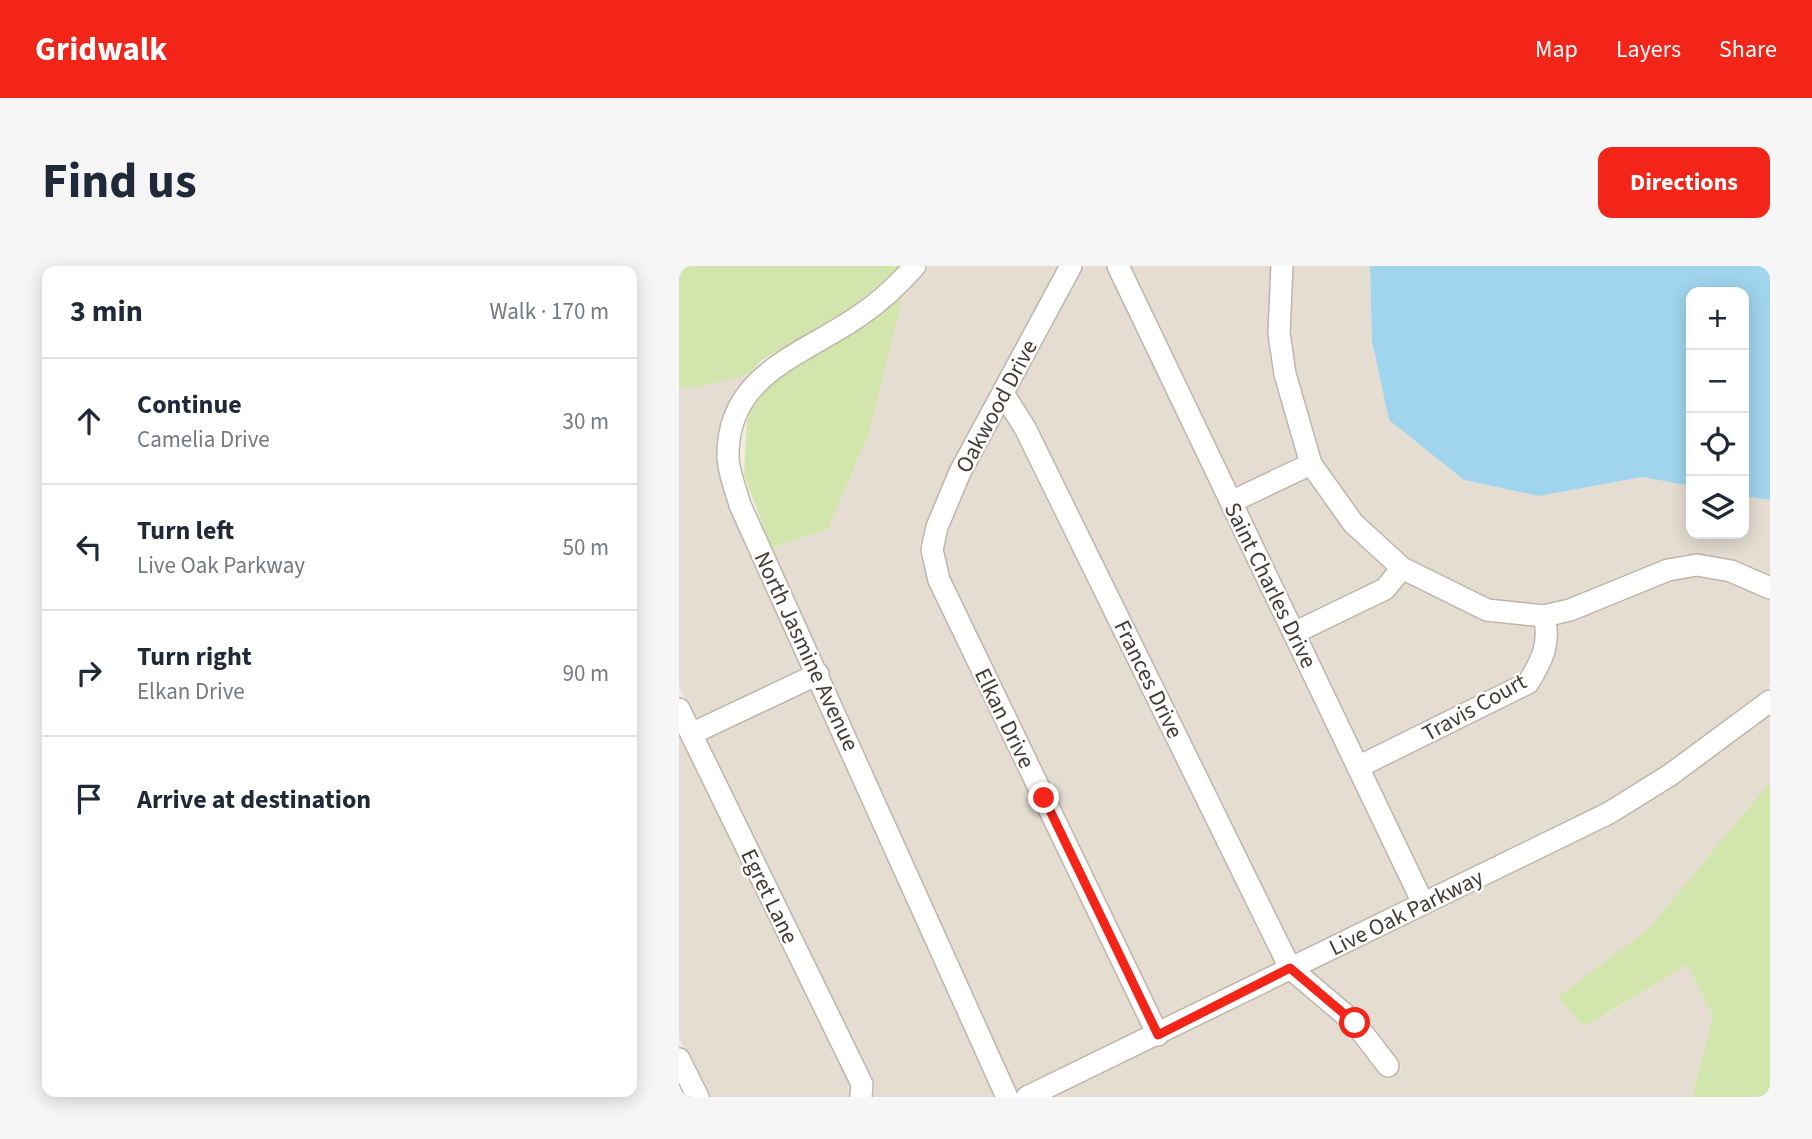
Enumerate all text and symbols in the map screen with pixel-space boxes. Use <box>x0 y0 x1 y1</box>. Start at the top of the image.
text: Gridwalk <box>35 26 167 73</box>
text: Map <box>1535 32 1578 67</box>
text: Layers <box>1616 32 1681 67</box>
text: Share <box>1719 32 1777 67</box>
text: Find us <box>42 147 197 217</box>
button: Directions <box>1598 147 1770 218</box>
map controls <box>1686 287 1749 539</box>
button: + <box>1686 287 1749 350</box>
text: 3 min <box>70 290 143 333</box>
text: Walk · 170 m <box>490 295 609 328</box>
street label: Oakwood Drive <box>947 334 1045 479</box>
button: − <box>1686 350 1749 413</box>
text: Continue <box>137 386 242 423</box>
icon: ahead <box>70 402 108 440</box>
text: 30 m <box>562 405 609 438</box>
button: locate <box>1686 413 1749 476</box>
text: Camelia Drive <box>137 423 270 456</box>
button: layers <box>1686 476 1749 539</box>
street label: Saint Charles Drive <box>1216 497 1325 674</box>
text: Turn left <box>137 512 234 549</box>
icon: left <box>70 528 108 566</box>
text: 50 m <box>562 531 609 564</box>
street label: North Jasmine Avenue <box>746 546 867 756</box>
text: Live Oak Parkway <box>137 549 305 582</box>
street label: Frances Drive <box>1106 614 1191 744</box>
text: Turn right <box>137 638 252 675</box>
icon: right <box>70 654 108 692</box>
text: 90 m <box>562 657 609 690</box>
street label: Elkan Drive <box>966 663 1043 774</box>
street label: Travis Court <box>1416 665 1533 750</box>
text: Elkan Drive <box>137 675 245 708</box>
icon: arrive <box>70 780 108 818</box>
text: Arrive at destination <box>137 781 371 818</box>
route end <box>1028 782 1059 813</box>
street label: Egret Lane <box>732 843 807 949</box>
street label: Live Oak Parkway <box>1323 861 1489 964</box>
route start <box>1339 1007 1370 1038</box>

